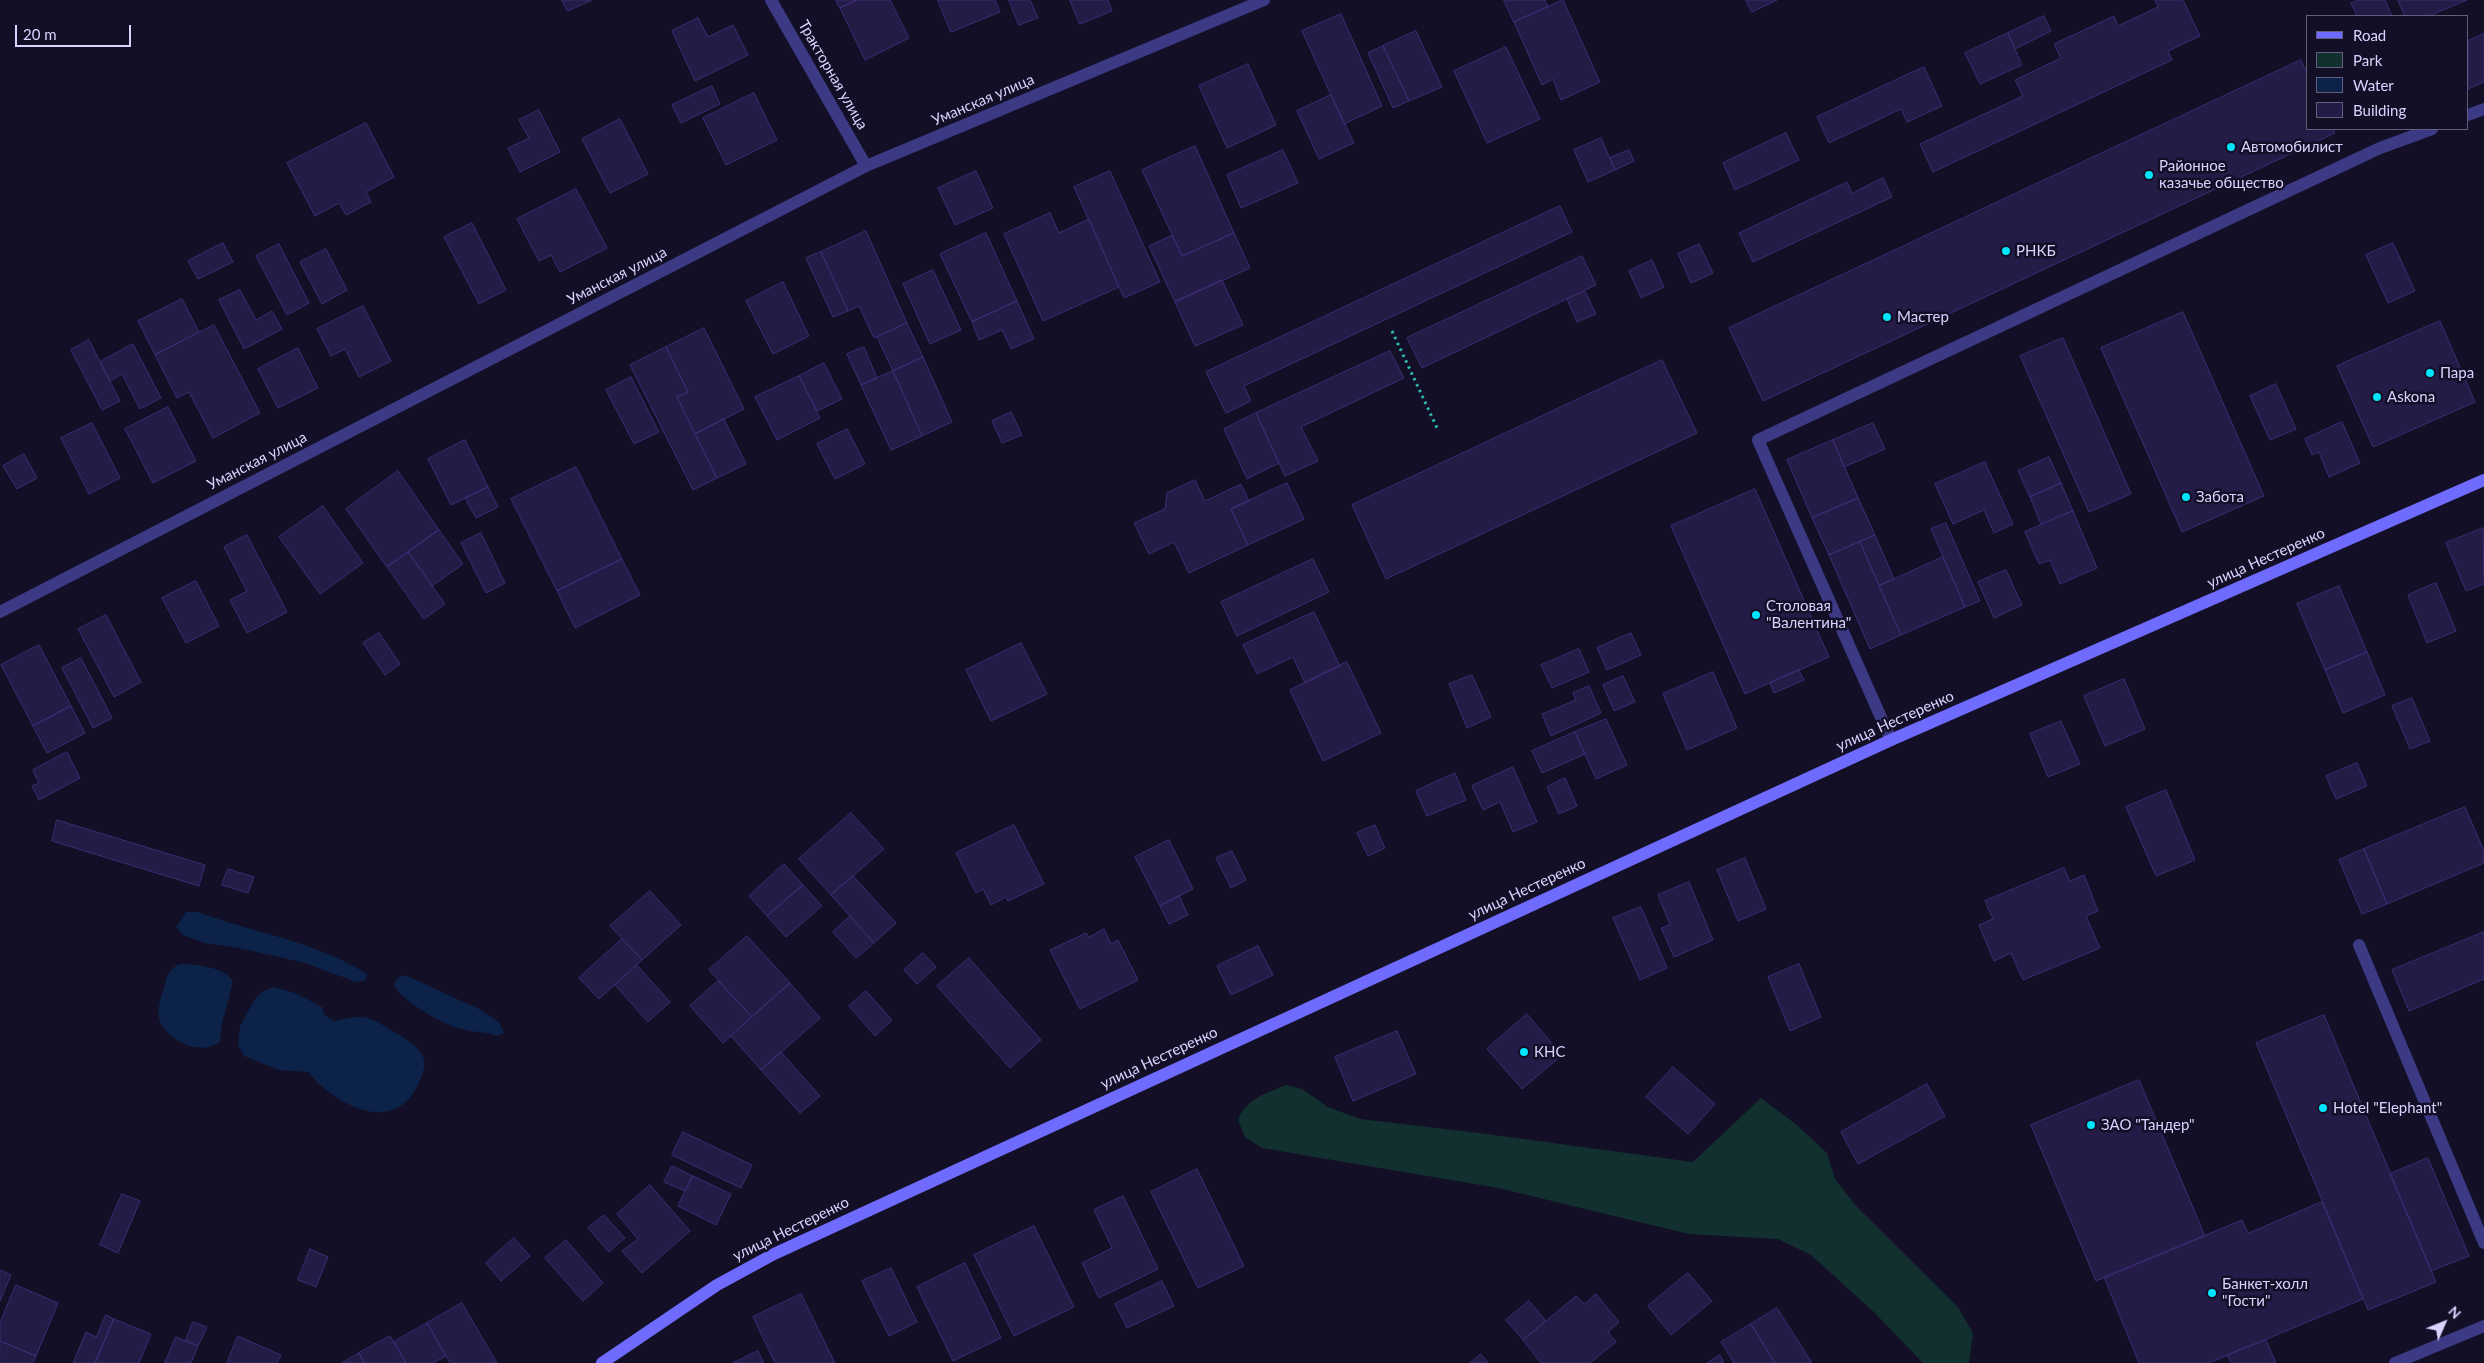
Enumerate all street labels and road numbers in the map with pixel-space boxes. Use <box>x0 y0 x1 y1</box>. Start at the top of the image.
street label: Тракторная улица <box>794 17 872 133</box>
street label: Уманская улица <box>929 70 1037 130</box>
street label: Уманская улица <box>564 243 670 309</box>
street label: Уманская улица <box>204 428 310 494</box>
street label: улица Нестеренко <box>2204 524 2328 592</box>
street label: улица Нестеренко <box>1833 687 1957 755</box>
street label: улица Нестеренко <box>1466 854 1588 924</box>
street label: улица Нестеренко <box>1098 1023 1220 1093</box>
street label: улица Нестеренко <box>730 1193 852 1265</box>

